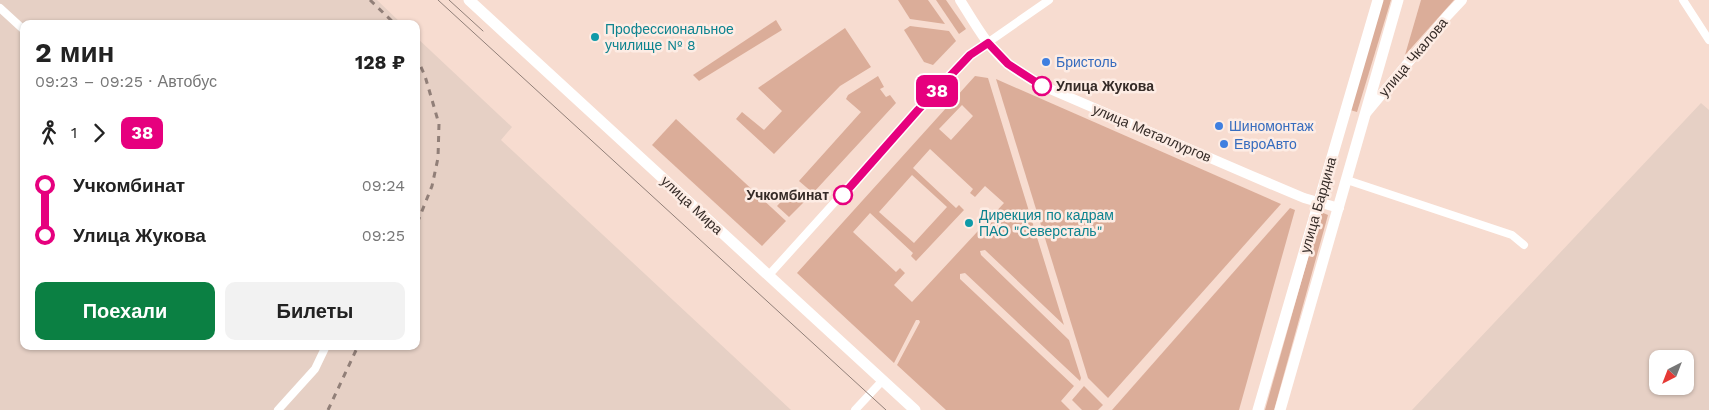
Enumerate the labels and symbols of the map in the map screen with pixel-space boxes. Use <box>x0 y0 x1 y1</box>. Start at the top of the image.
street label: улица Чкалова <box>1375 14 1451 100</box>
place label: Профессиональное училище № 8 <box>605 21 734 53</box>
marker: Профессиональное училище № 8 <box>589 31 601 43</box>
place label: Бристоль <box>1056 54 1117 70</box>
marker: Бристоль <box>1040 56 1052 68</box>
line badge: 38 <box>914 75 960 107</box>
marker: Улица Жукова <box>1032 76 1052 96</box>
place label: Улица Жукова <box>1056 78 1154 94</box>
street label: улица Металлургов <box>1090 101 1214 165</box>
place label: Шиномонтаж <box>1229 118 1314 134</box>
marker: Шиномонтаж <box>1213 120 1225 132</box>
place label: ЕвроАвто <box>1234 136 1297 152</box>
marker: ЕвроАвто <box>1218 138 1230 150</box>
street label: улица Бардина <box>1297 155 1339 255</box>
street label: улица Мира <box>658 172 726 238</box>
marker: Учкомбинат <box>833 185 853 205</box>
place label: Учкомбинат <box>746 187 829 203</box>
place label: Дирекция по кадрам ПАО "Северсталь" <box>979 207 1114 239</box>
marker: Дирекция по кадрам ПАО "Северсталь" <box>963 217 975 229</box>
north arrow <box>1649 350 1694 395</box>

